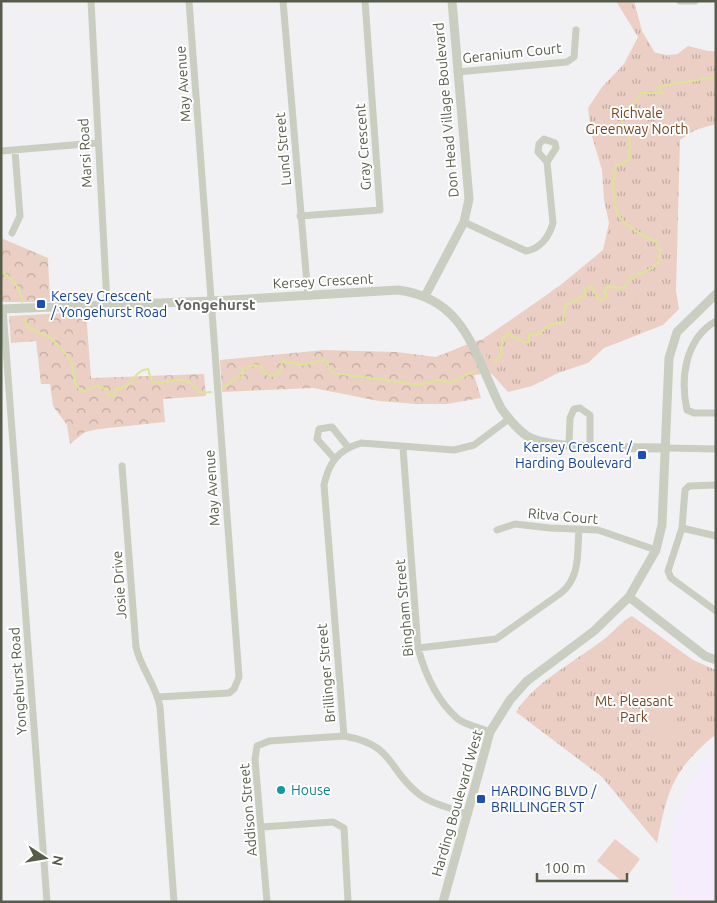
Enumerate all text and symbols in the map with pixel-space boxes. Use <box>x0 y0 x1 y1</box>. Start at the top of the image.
street label: Don Head Village Boulevard <box>430 22 462 198</box>
street label: Geranium Court <box>462 40 563 66</box>
street label: May Avenue <box>172 45 194 123</box>
street label: Gray Crescent <box>352 103 374 191</box>
park label: Richvale Greenway North <box>586 105 688 137</box>
street label: Lund Street <box>272 111 294 186</box>
street label: Marsi Road <box>75 118 95 188</box>
street label: Kersey Crescent <box>272 270 374 292</box>
place label: Kersey Crescent / Yongehurst Road <box>50 288 167 320</box>
district label: Yongehurst <box>174 296 256 313</box>
marker: Kersey Crescent / Yongehurst Road <box>35 298 47 310</box>
place label: Kersey Crescent / Harding Boulevard <box>515 439 633 471</box>
street label: May Avenue <box>201 449 223 527</box>
marker: Kersey Crescent / Harding Boulevard <box>636 449 648 461</box>
street label: Ritva Court <box>527 505 599 527</box>
street label: Josie Drive <box>109 550 129 620</box>
street label: Bingham Street <box>392 558 416 657</box>
street label: Brillinger Street <box>314 622 338 723</box>
street label: Yongehurst Road <box>6 627 30 735</box>
park label: Mt. Pleasant Park <box>595 693 674 725</box>
street label: Harding Boulevard West <box>428 727 486 878</box>
street label: Addison Street <box>236 762 260 857</box>
place label: House <box>291 782 331 798</box>
place label: HARDING BLVD / BRILLINGER ST <box>491 783 597 815</box>
marker: House <box>275 784 287 796</box>
marker: HARDING BLVD / BRILLINGER ST <box>475 793 487 805</box>
north arrow <box>20 833 70 883</box>
scale bar <box>537 850 627 882</box>
text: N <box>49 854 67 867</box>
text: 100 m <box>544 859 586 876</box>

